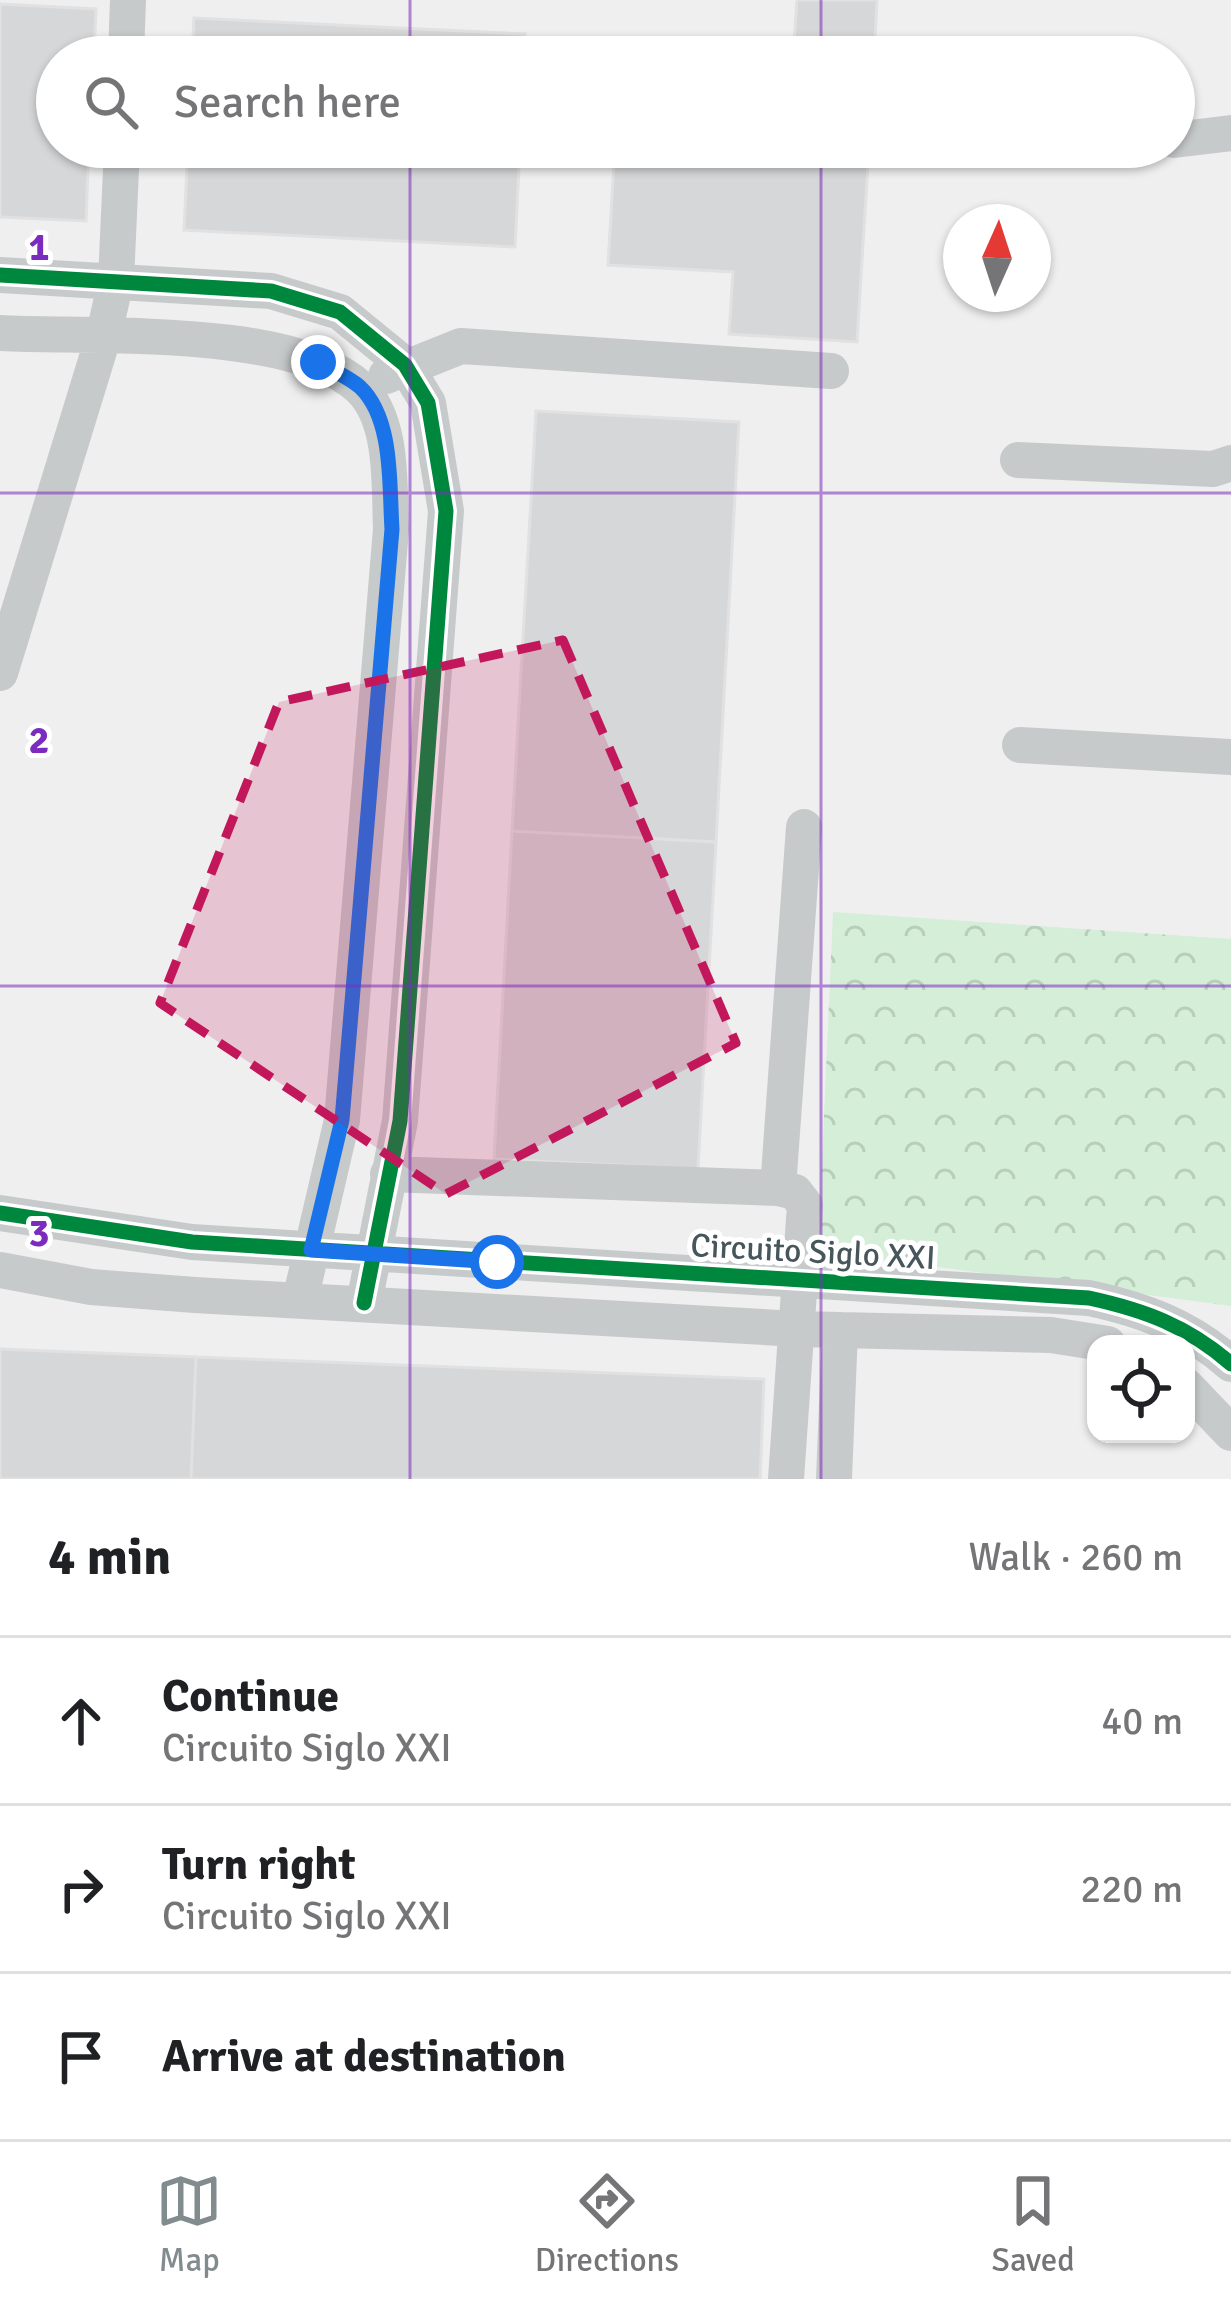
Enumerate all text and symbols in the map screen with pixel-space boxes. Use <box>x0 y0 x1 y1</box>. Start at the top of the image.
search box <box>36 36 1195 168</box>
icon: search <box>78 69 144 135</box>
text: Search here <box>174 75 401 130</box>
north arrow <box>943 204 1051 312</box>
text: 1 <box>28 223 50 271</box>
route end <box>291 335 345 389</box>
text: 2 <box>28 716 50 764</box>
text: 3 <box>28 1209 50 1257</box>
street label: Circuito Siglo XXI <box>689 1225 937 1279</box>
route start <box>470 1235 524 1289</box>
map controls <box>1087 1335 1195 1443</box>
button: locate <box>1087 1335 1195 1443</box>
text: 4 min <box>48 1526 171 1589</box>
text: Walk · 260 m <box>969 1533 1183 1581</box>
text: Continue <box>162 1669 339 1724</box>
icon: ahead <box>48 1688 114 1754</box>
text: 40 m <box>1101 1697 1183 1745</box>
text: Circuito Siglo XXI <box>162 1724 452 1772</box>
text: Turn right <box>162 1837 356 1892</box>
icon: right <box>48 1856 114 1922</box>
text: 220 m <box>1080 1865 1183 1913</box>
text: Circuito Siglo XXI <box>162 1892 452 1940</box>
icon: arrive <box>48 2024 114 2090</box>
text: Arrive at destination <box>162 2029 566 2084</box>
tab: Map <box>156 2168 222 2281</box>
tab: Directions <box>535 2168 679 2281</box>
tab: Saved <box>992 2168 1075 2281</box>

